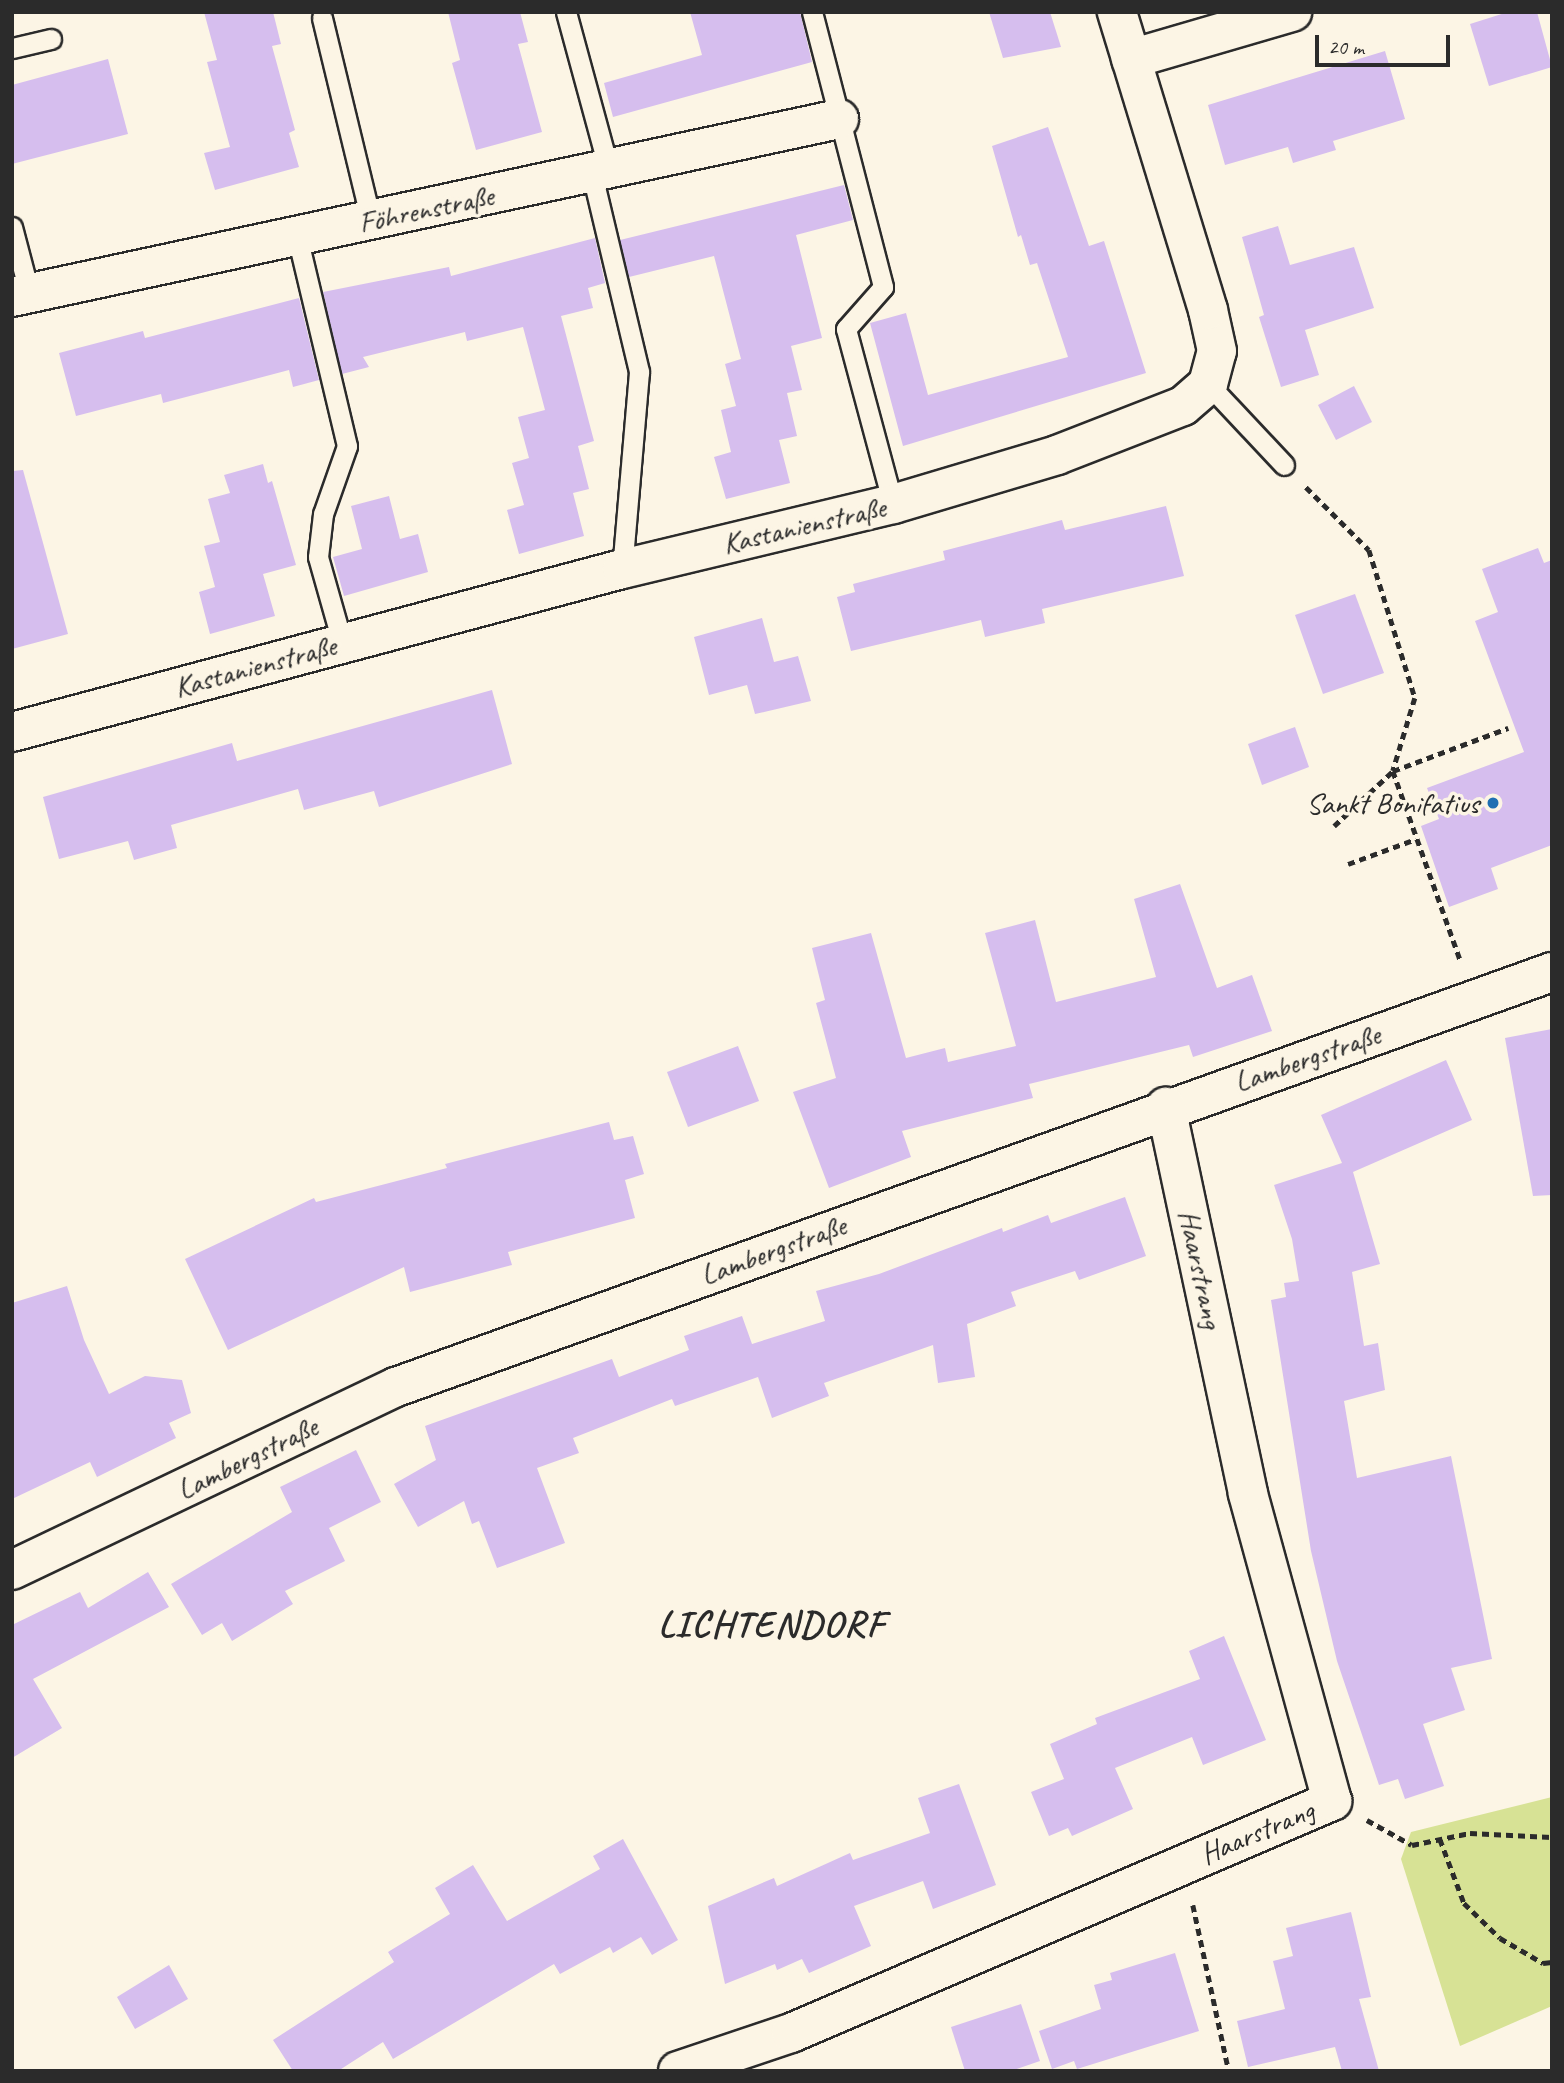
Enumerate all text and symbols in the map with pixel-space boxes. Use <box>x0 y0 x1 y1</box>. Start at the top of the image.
scale bar <box>1319 21 1454 65</box>
text: 20 m <box>1328 34 1364 60</box>
street label: Föhrenstraße <box>355 177 497 241</box>
street label: Kastanienstraße <box>719 489 889 561</box>
street label: Kastanienstraße <box>170 627 340 705</box>
place label: Sankt Bonifatius <box>1307 785 1479 821</box>
marker: Sankt Bonifatius <box>1485 795 1501 811</box>
street label: Lambergstraße <box>1229 1016 1385 1100</box>
street label: Haarstrang <box>1171 1206 1231 1332</box>
street label: Lambergstraße <box>695 1207 851 1293</box>
street label: Lambergstraße <box>171 1409 323 1507</box>
district label: LICHTENDORF <box>660 1602 884 1646</box>
street label: Haarstrang <box>1195 1792 1319 1872</box>

